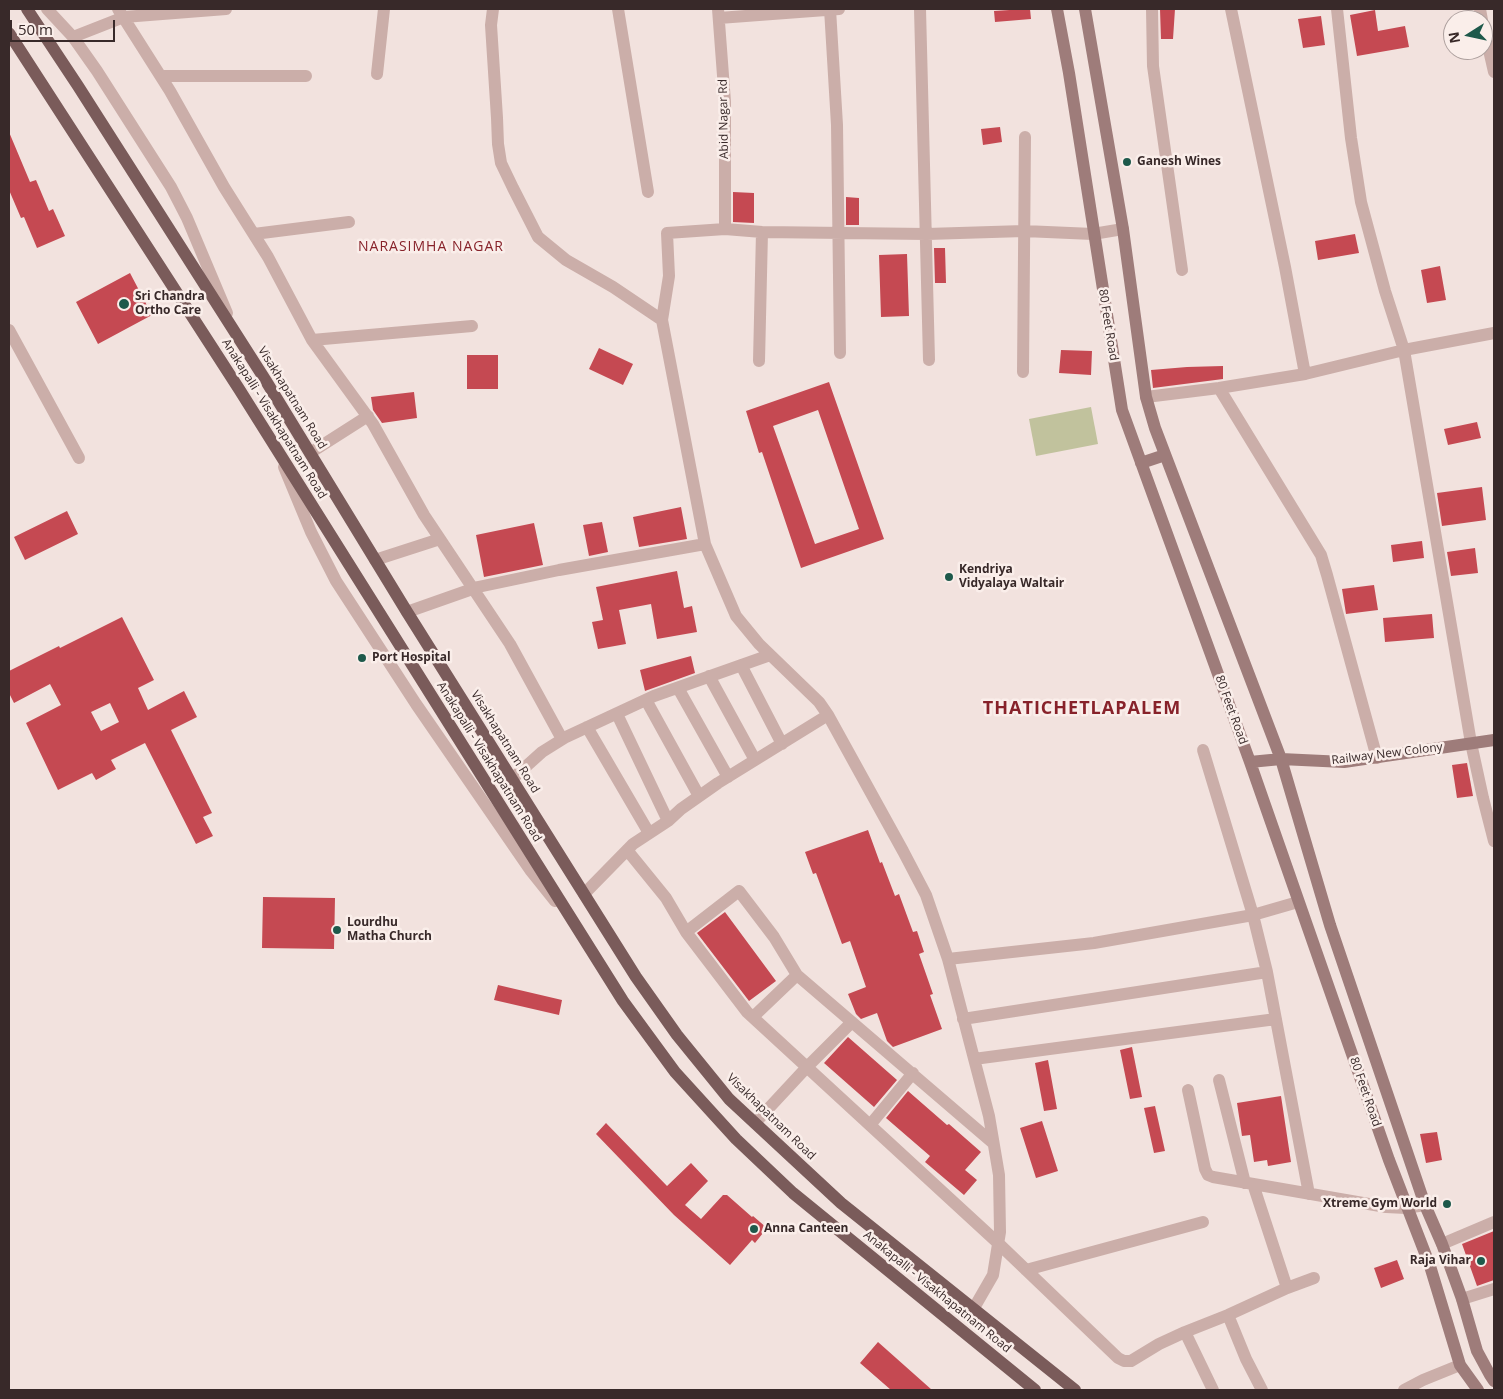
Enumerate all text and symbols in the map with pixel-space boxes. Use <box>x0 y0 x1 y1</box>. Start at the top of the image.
scale bar <box>12 10 118 42</box>
north arrow <box>1443 10 1493 60</box>
text: 50 m <box>18 19 53 39</box>
text: N <box>1443 30 1464 45</box>
street label: Abid Nagar Rd <box>716 79 732 159</box>
place label: Ganesh Wines <box>1137 155 1221 169</box>
marker: Ganesh Wines <box>1121 156 1133 168</box>
district label: NARASIMHA NAGAR <box>356 239 506 255</box>
street label: 80 Feet Road <box>1095 288 1121 362</box>
place label: Sri Chandra Ortho Care <box>135 290 205 318</box>
marker: Sri Chandra Ortho Care <box>117 297 131 311</box>
street label: Anakapalli - Visakhapatnam Road <box>219 336 329 502</box>
street label: Visakhapatnam Road <box>255 344 329 452</box>
place label: Kendriya Vidyalaya Waltair <box>959 563 1064 591</box>
marker: Kendriya Vidyalaya Waltair <box>943 571 955 583</box>
place label: Port Hospital <box>372 651 451 665</box>
marker: Port Hospital <box>356 652 368 664</box>
street label: 80 Feet Road <box>1212 673 1250 747</box>
street label: Anakapalli - Visakhapatnam Road <box>434 679 544 845</box>
street label: Visakhapatnam Road <box>468 688 542 796</box>
district label: THATICHETLAPALEM <box>981 698 1183 720</box>
street label: Railway New Colony <box>1331 740 1443 768</box>
place label: Lourdhu Matha Church <box>347 916 432 944</box>
marker: Lourdhu Matha Church <box>331 924 343 936</box>
street label: 80 Feet Road <box>1346 1055 1384 1129</box>
street label: Visakhapatnam Road <box>724 1071 818 1163</box>
place label: Xtreme Gym World <box>1323 1197 1437 1211</box>
marker: Xtreme Gym World <box>1441 1198 1453 1210</box>
place label: Anna Canteen <box>764 1222 848 1236</box>
marker: Anna Canteen <box>748 1223 760 1235</box>
street label: Anakapalli - Visakhapatnam Road <box>860 1228 1014 1356</box>
place label: Raja Vihar <box>1410 1254 1471 1268</box>
marker: Raja Vihar <box>1475 1255 1487 1267</box>

